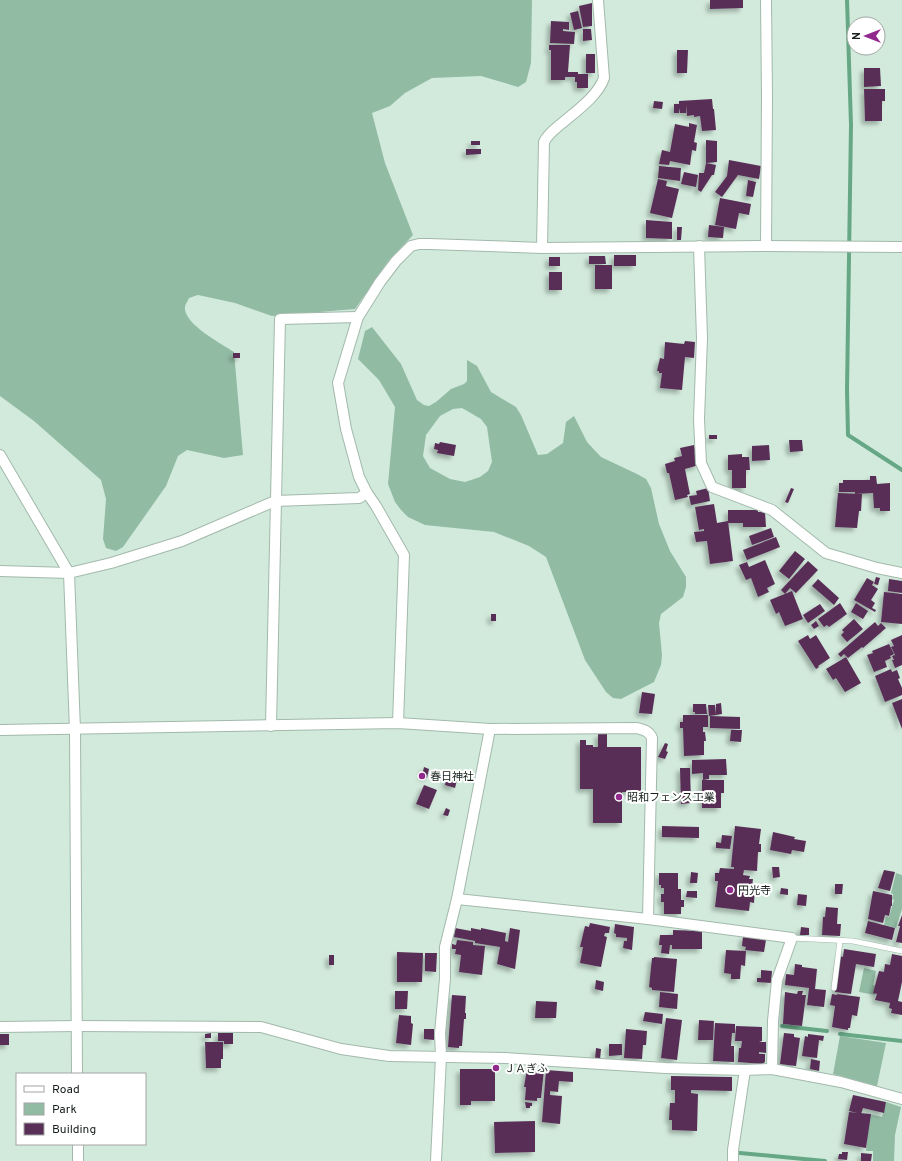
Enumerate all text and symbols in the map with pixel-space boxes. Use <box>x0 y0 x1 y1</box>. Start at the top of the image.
north arrow <box>846 16 886 56</box>
text: N <box>850 32 864 40</box>
place label: 春日神社 <box>430 770 474 784</box>
marker: 春日神社 <box>417 771 427 781</box>
place label: 昭和フェンス工業 <box>627 791 715 805</box>
marker: 昭和フェンス工業 <box>614 792 624 802</box>
place label: 円光寺 <box>738 884 771 898</box>
marker: 円光寺 <box>725 885 735 895</box>
place label: ＪＡぎふ <box>504 1062 548 1076</box>
marker: ＪＡぎふ <box>491 1063 501 1073</box>
legend <box>16 1073 146 1145</box>
text: Road <box>52 1082 80 1098</box>
text: Park <box>52 1102 77 1118</box>
text: Building <box>52 1122 96 1138</box>

